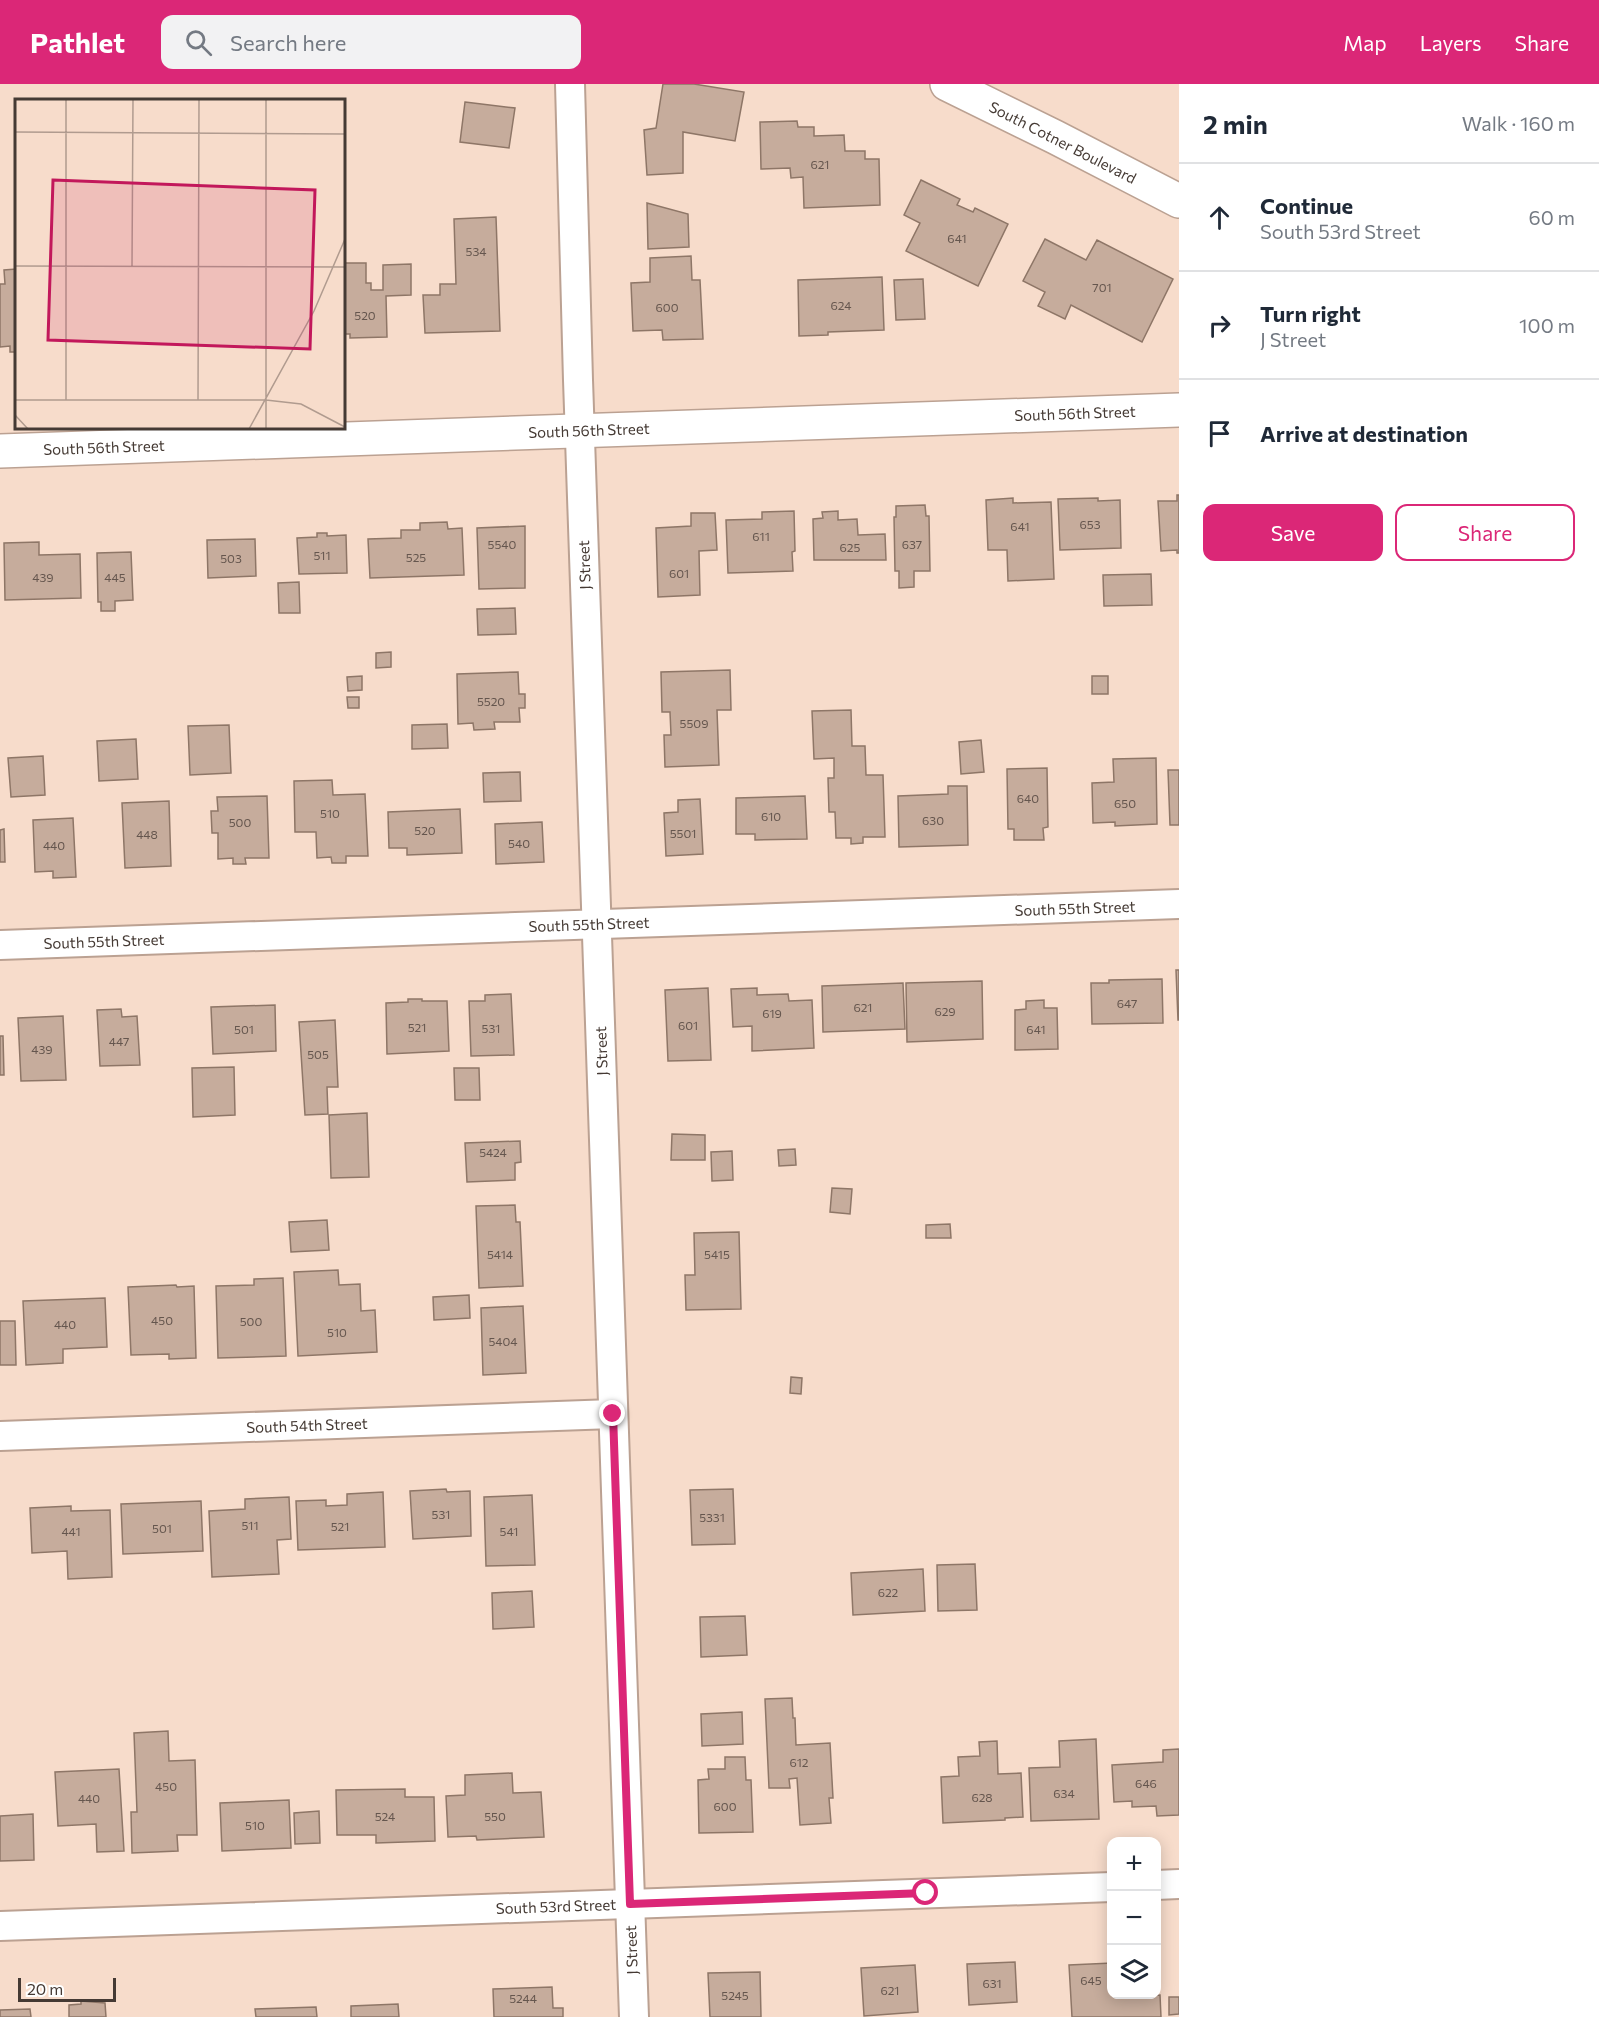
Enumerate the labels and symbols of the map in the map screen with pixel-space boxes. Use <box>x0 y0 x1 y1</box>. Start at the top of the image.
street label: South Cotner Boulevard <box>986 97 1140 187</box>
inset map <box>15 99 345 429</box>
house number: 621 <box>810 157 830 171</box>
house number: 641 <box>947 231 967 245</box>
house number: 534 <box>466 244 486 258</box>
house number: 701 <box>1092 280 1112 294</box>
house number: 624 <box>831 298 851 312</box>
house number: 600 <box>656 300 679 314</box>
house number: 520 <box>354 308 376 322</box>
street label: South 56th Street <box>1014 402 1136 424</box>
street label: South 56th Street <box>528 419 650 441</box>
street label: South 56th Street <box>43 436 165 458</box>
house number: 653 <box>1079 517 1101 531</box>
house number: 641 <box>1010 519 1030 533</box>
house number: 611 <box>752 529 770 543</box>
house number: 5540 <box>488 537 517 551</box>
house number: 637 <box>902 537 922 551</box>
street label: J Street <box>574 540 594 590</box>
house number: 625 <box>840 540 860 554</box>
house number: 511 <box>313 548 331 562</box>
house number: 525 <box>406 550 426 564</box>
house number: 503 <box>220 551 242 565</box>
house number: 601 <box>669 566 689 580</box>
house number: 439 <box>32 570 54 584</box>
house number: 445 <box>104 570 126 584</box>
house number: 5520 <box>477 694 505 708</box>
house number: 5509 <box>680 716 708 730</box>
house number: 640 <box>1017 791 1039 805</box>
house number: 650 <box>1114 796 1136 810</box>
house number: 510 <box>320 806 340 820</box>
house number: 610 <box>761 809 781 823</box>
house number: 630 <box>922 813 944 827</box>
house number: 500 <box>229 815 251 829</box>
house number: 520 <box>414 823 436 837</box>
house number: 5501 <box>670 826 696 840</box>
house number: 448 <box>136 827 158 841</box>
house number: 540 <box>508 836 530 850</box>
house number: 440 <box>43 838 65 852</box>
street label: South 55th Street <box>1014 897 1136 919</box>
street label: South 55th Street <box>528 913 650 935</box>
street label: South 55th Street <box>43 930 165 952</box>
house number: 647 <box>1117 996 1137 1010</box>
house number: 621 <box>853 1000 873 1014</box>
house number: 629 <box>934 1004 956 1018</box>
house number: 619 <box>762 1006 782 1020</box>
house number: 601 <box>678 1018 698 1032</box>
house number: 521 <box>408 1020 426 1034</box>
house number: 531 <box>482 1021 500 1035</box>
house number: 501 <box>234 1022 254 1036</box>
house number: 641 <box>1026 1022 1046 1036</box>
street label: J Street <box>591 1026 611 1076</box>
house number: 447 <box>109 1034 129 1048</box>
house number: 439 <box>31 1042 53 1056</box>
house number: 505 <box>307 1047 329 1061</box>
house number: 5424 <box>479 1145 507 1159</box>
house number: 5414 <box>487 1247 513 1261</box>
house number: 5415 <box>704 1247 730 1261</box>
house number: 450 <box>151 1313 173 1327</box>
house number: 500 <box>240 1314 262 1328</box>
house number: 440 <box>54 1317 76 1331</box>
house number: 510 <box>327 1325 347 1339</box>
house number: 5404 <box>488 1334 518 1348</box>
route end <box>599 1400 625 1426</box>
street label: South 54th Street <box>246 1414 368 1436</box>
house number: 531 <box>432 1507 450 1521</box>
house number: 5331 <box>699 1510 725 1524</box>
house number: 511 <box>241 1518 259 1532</box>
house number: 521 <box>331 1519 349 1533</box>
house number: 501 <box>152 1521 172 1535</box>
house number: 441 <box>61 1524 81 1538</box>
house number: 541 <box>500 1524 518 1538</box>
house number: 622 <box>878 1585 899 1599</box>
house number: 612 <box>789 1755 809 1769</box>
house number: 646 <box>1135 1776 1157 1790</box>
house number: 450 <box>155 1779 177 1793</box>
house number: 634 <box>1053 1786 1075 1800</box>
house number: 628 <box>971 1790 993 1804</box>
house number: 440 <box>78 1791 100 1805</box>
house number: 600 <box>714 1799 737 1813</box>
house number: 524 <box>375 1809 395 1823</box>
house number: 550 <box>484 1809 506 1823</box>
house number: 510 <box>245 1818 265 1832</box>
route start <box>912 1879 938 1905</box>
street label: South 53rd Street <box>495 1895 617 1917</box>
street label: J Street <box>621 1925 641 1975</box>
house number: 645 <box>1080 1973 1102 1987</box>
scale bar <box>18 1975 116 2002</box>
house number: 631 <box>982 1976 1002 1990</box>
house number: 621 <box>880 1983 900 1997</box>
house number: 5245 <box>721 1988 749 2002</box>
house number: 5244 <box>509 1991 537 2005</box>

